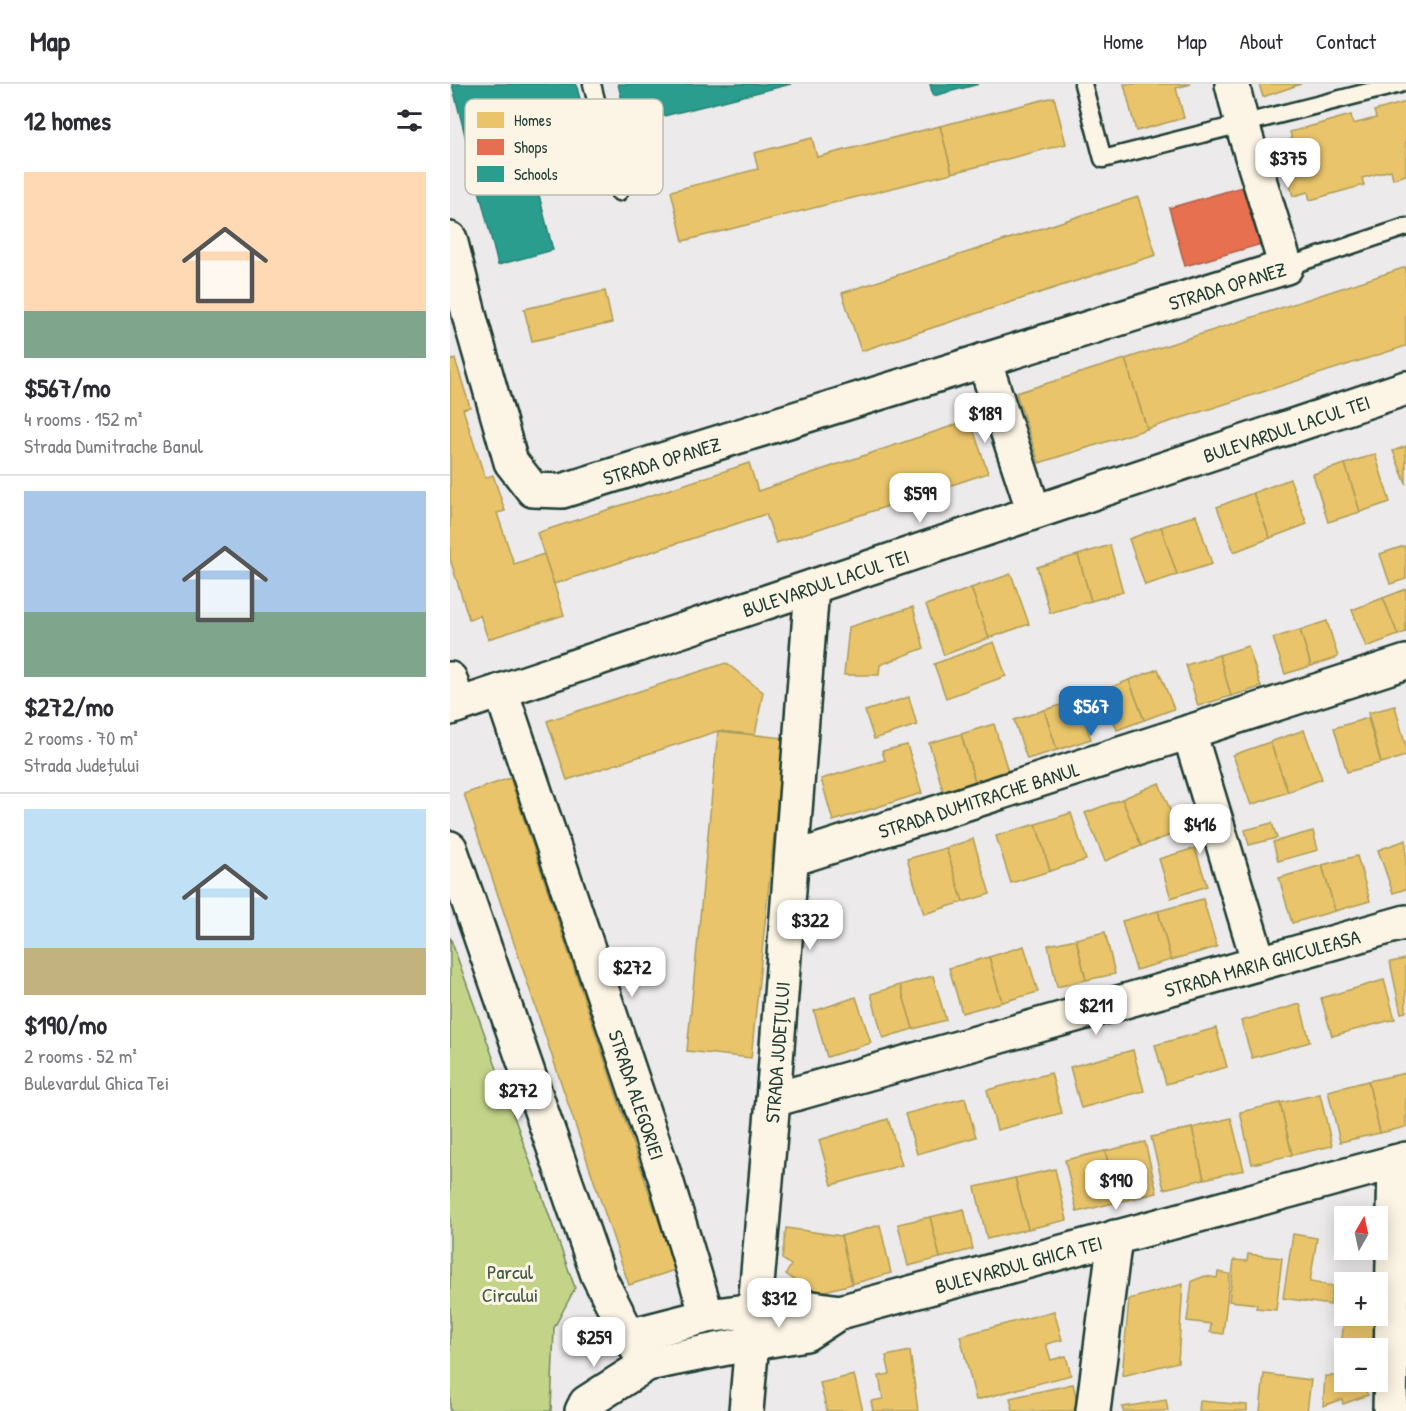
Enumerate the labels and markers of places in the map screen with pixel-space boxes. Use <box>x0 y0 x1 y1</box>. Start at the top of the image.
pin: $375 <box>1252 138 1324 189</box>
pin: $189 <box>949 393 1021 444</box>
pin: $599 <box>884 473 956 524</box>
pin: $567 <box>1055 686 1127 737</box>
pin: $416 <box>1164 804 1236 855</box>
pin: $322 <box>774 900 846 951</box>
pin: $272 <box>596 947 668 998</box>
pin: $211 <box>1060 985 1132 1036</box>
pin: $272 <box>482 1070 554 1121</box>
pin: $190 <box>1080 1160 1152 1211</box>
pin: $312 <box>743 1278 815 1329</box>
pin: $259 <box>558 1317 630 1368</box>

